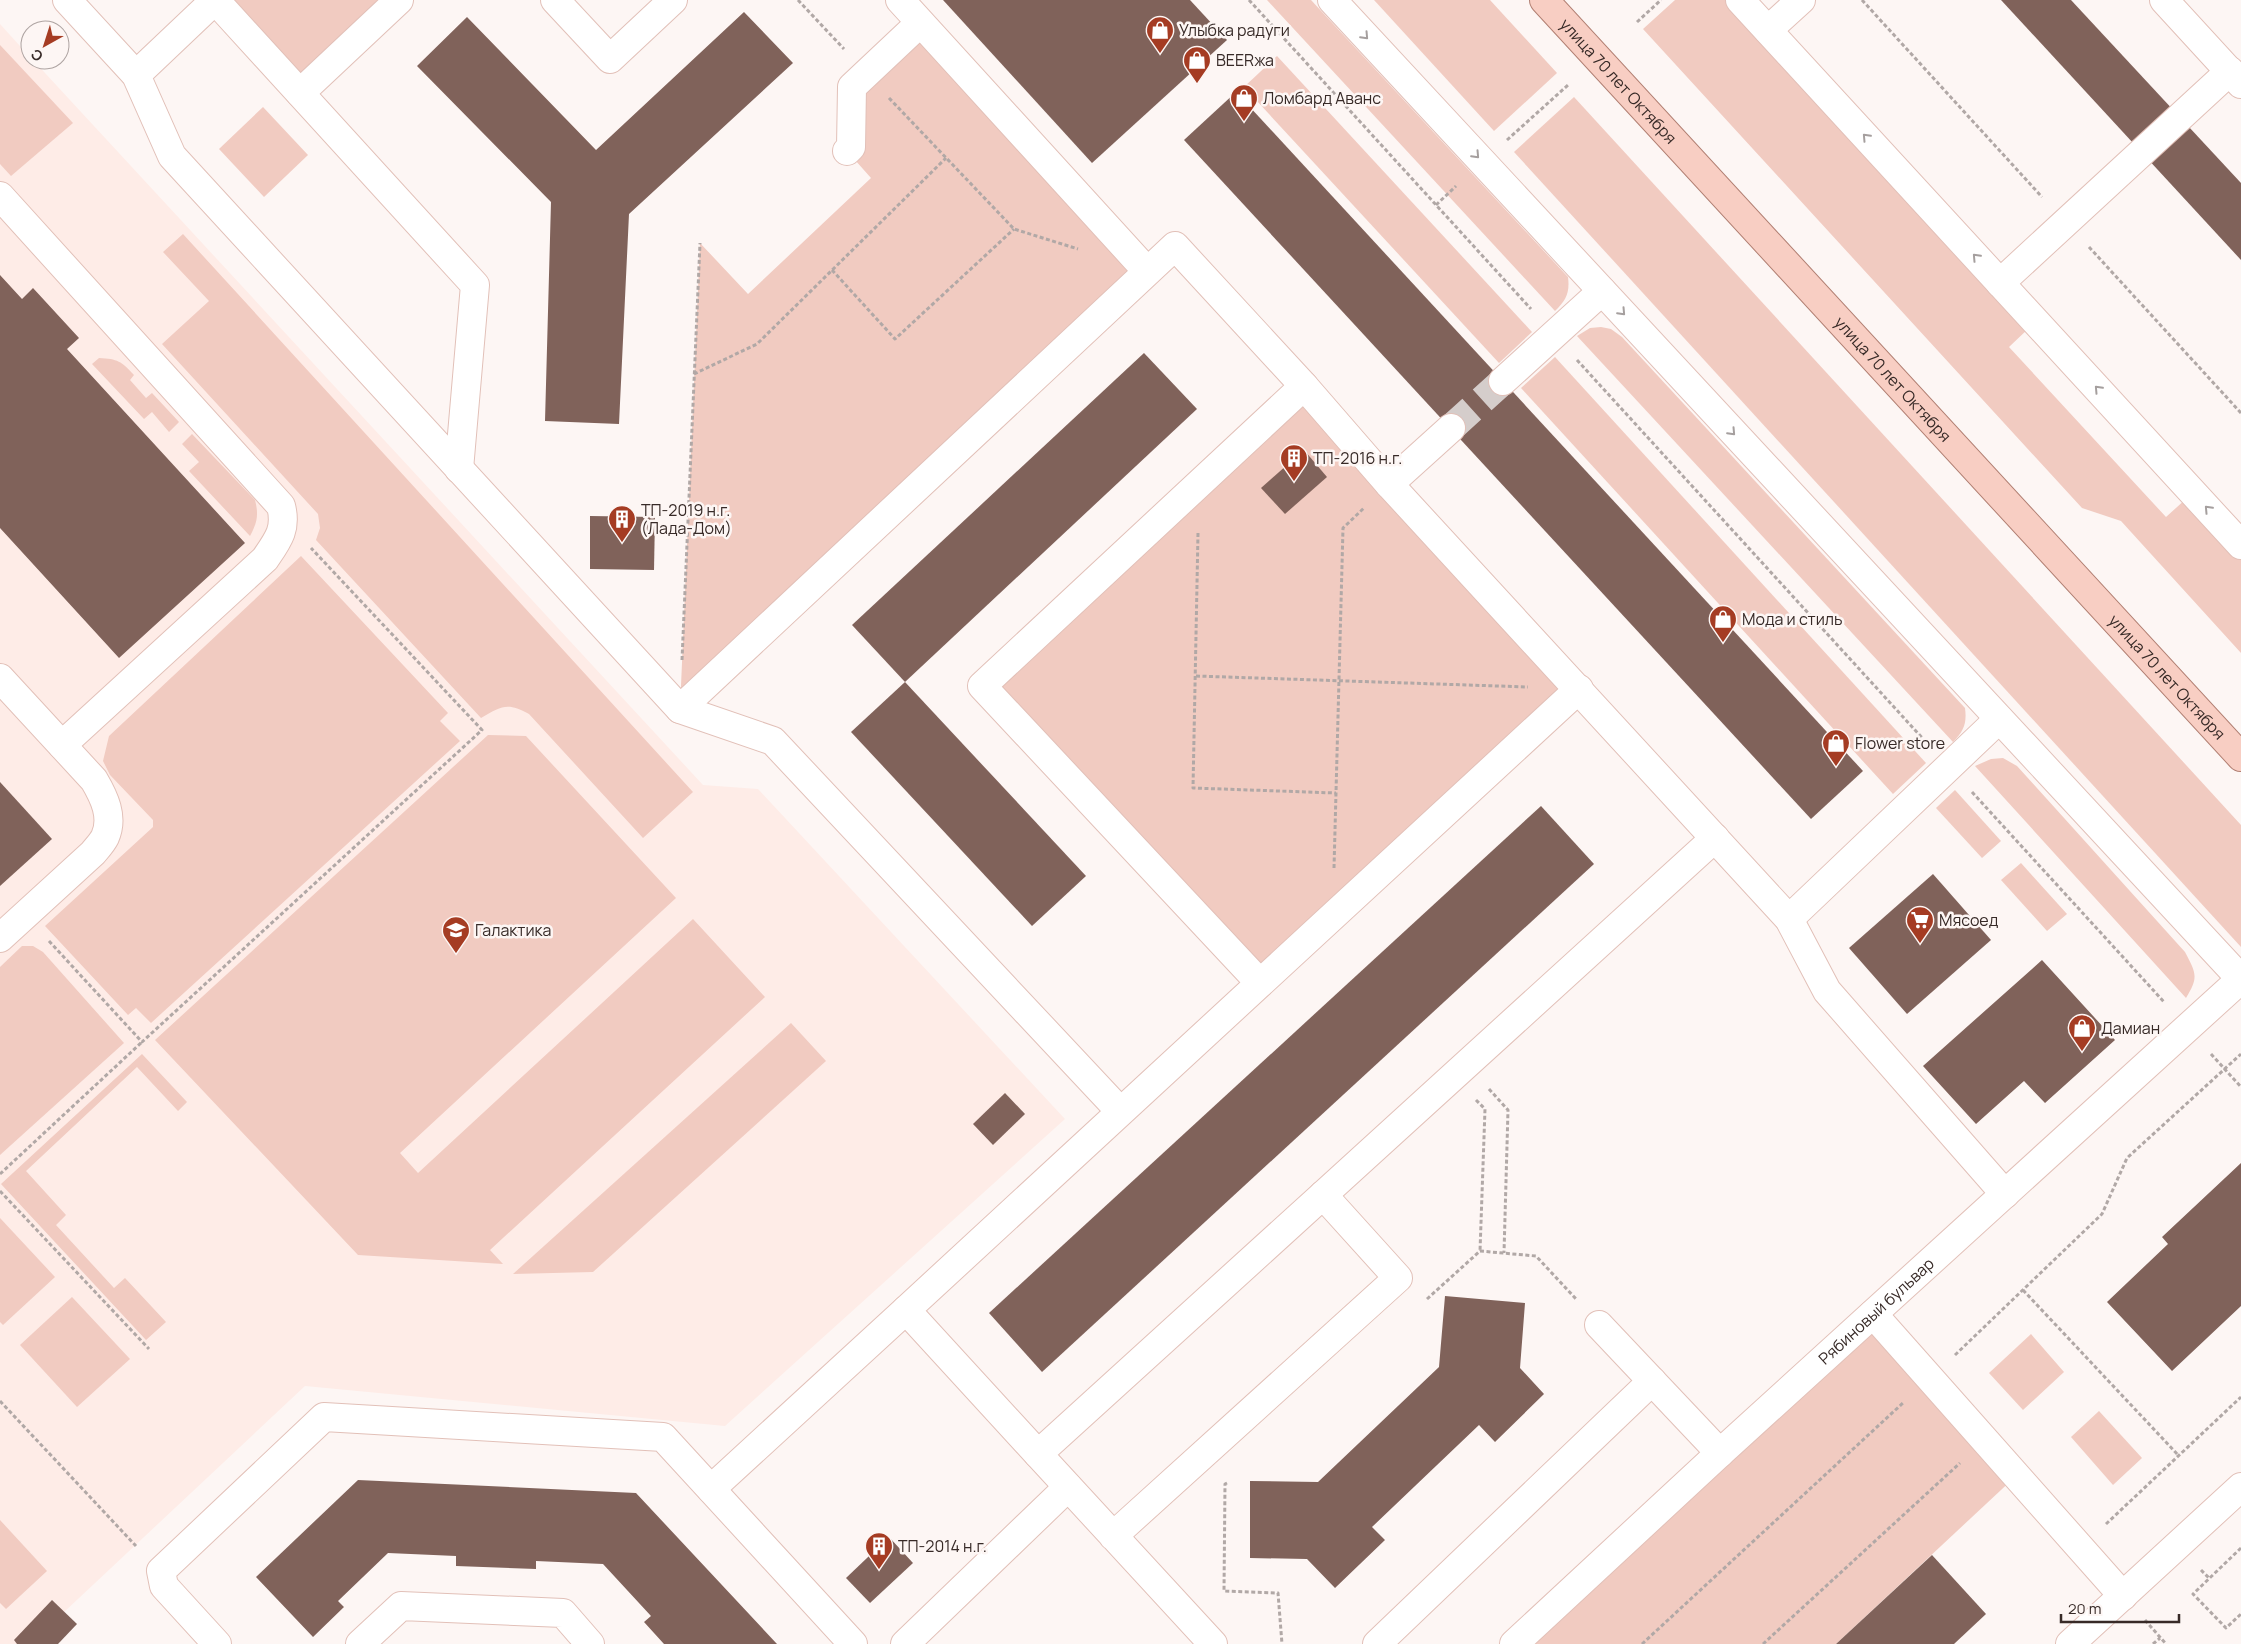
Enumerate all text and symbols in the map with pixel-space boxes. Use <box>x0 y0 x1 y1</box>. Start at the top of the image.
street label: улица 70 лет Октября <box>1555 13 1682 148</box>
shop icon: Улыбка радуги <box>1145 15 1175 54</box>
place label: Улыбка радуги <box>1179 19 1290 41</box>
north arrow <box>20 20 70 70</box>
one-way arrow <box>1359 30 1368 39</box>
text: С <box>27 45 47 66</box>
shop icon: BEERжа <box>1182 45 1212 84</box>
place label: BEERжа <box>1216 49 1274 71</box>
shop icon: Ломбард Аванс <box>1229 83 1259 122</box>
place label: Ломбард Аванс <box>1263 87 1381 109</box>
one-way arrow <box>1863 134 1872 143</box>
one-way arrow <box>1470 149 1479 158</box>
one-way arrow <box>1973 253 1982 262</box>
one-way arrow <box>1616 307 1625 316</box>
street label: улица 70 лет Октября <box>1830 311 1956 446</box>
one-way arrow <box>2095 386 2104 395</box>
one-way arrow <box>1726 426 1735 435</box>
building icon: ТП-2016 н.г. <box>1279 443 1309 482</box>
place label: ТП-2016 н.г. <box>1313 447 1402 469</box>
place label: ТП-2019 н.г. (Лада-Дом) <box>641 499 732 539</box>
building icon: ТП-2019 н.г. (Лада-Дом) <box>607 504 637 543</box>
one-way arrow <box>2205 506 2214 515</box>
shop icon: Мода и стиль <box>1708 604 1738 643</box>
place label: Мода и стиль <box>1742 608 1843 630</box>
street label: улица 70 лет Октября <box>2104 609 2230 744</box>
shop icon: Flower store <box>1821 728 1851 767</box>
place label: Flower store <box>1855 732 1945 754</box>
supermarket icon: Мясоед <box>1905 905 1935 944</box>
place label: Мясоед <box>1939 909 1999 931</box>
school or university icon: Галактика <box>441 915 471 954</box>
place label: Галактика <box>475 919 551 941</box>
shop icon: Дамиан <box>2067 1013 2097 1052</box>
place label: Дамиан <box>2101 1017 2160 1039</box>
street label: Рябиновый бульвар <box>1814 1253 1939 1369</box>
building icon: ТП-2014 н.г. <box>864 1531 894 1570</box>
place label: ТП-2014 н.г. <box>898 1535 987 1557</box>
scale bar <box>2061 1592 2178 1624</box>
text: 20 m <box>2068 1598 2101 1619</box>

